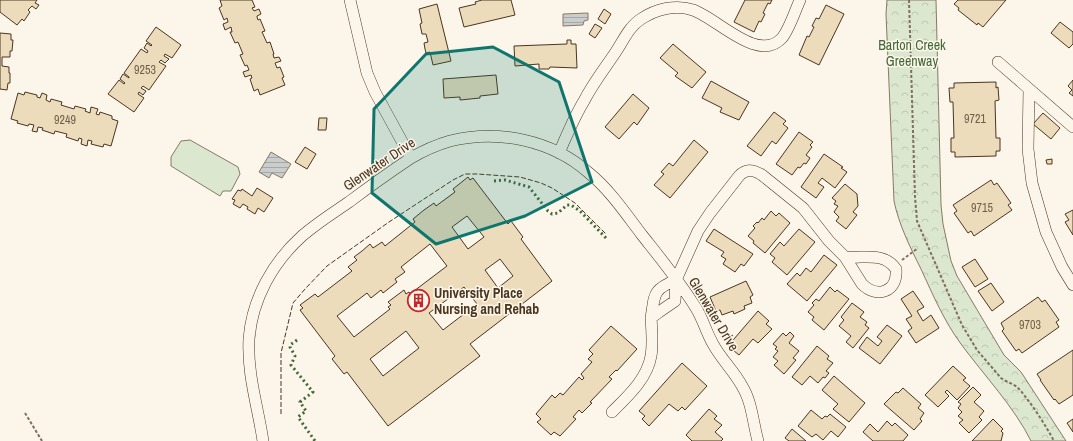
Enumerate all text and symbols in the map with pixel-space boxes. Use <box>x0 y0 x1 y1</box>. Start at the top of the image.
park label: Barton Creek Greenway <box>878 36 946 70</box>
house number: 9253 <box>134 62 156 78</box>
house number: 9721 <box>964 111 986 127</box>
house number: 9249 <box>54 112 76 128</box>
street label: Glenwater Drive <box>340 133 418 195</box>
house number: 9715 <box>971 200 993 216</box>
street label: Glenwater Drive <box>685 274 743 354</box>
place label: University Place Nursing and Rehab <box>434 284 539 318</box>
building icon: University Place Nursing and Rehab <box>405 288 431 314</box>
house number: 9703 <box>1019 317 1041 333</box>

